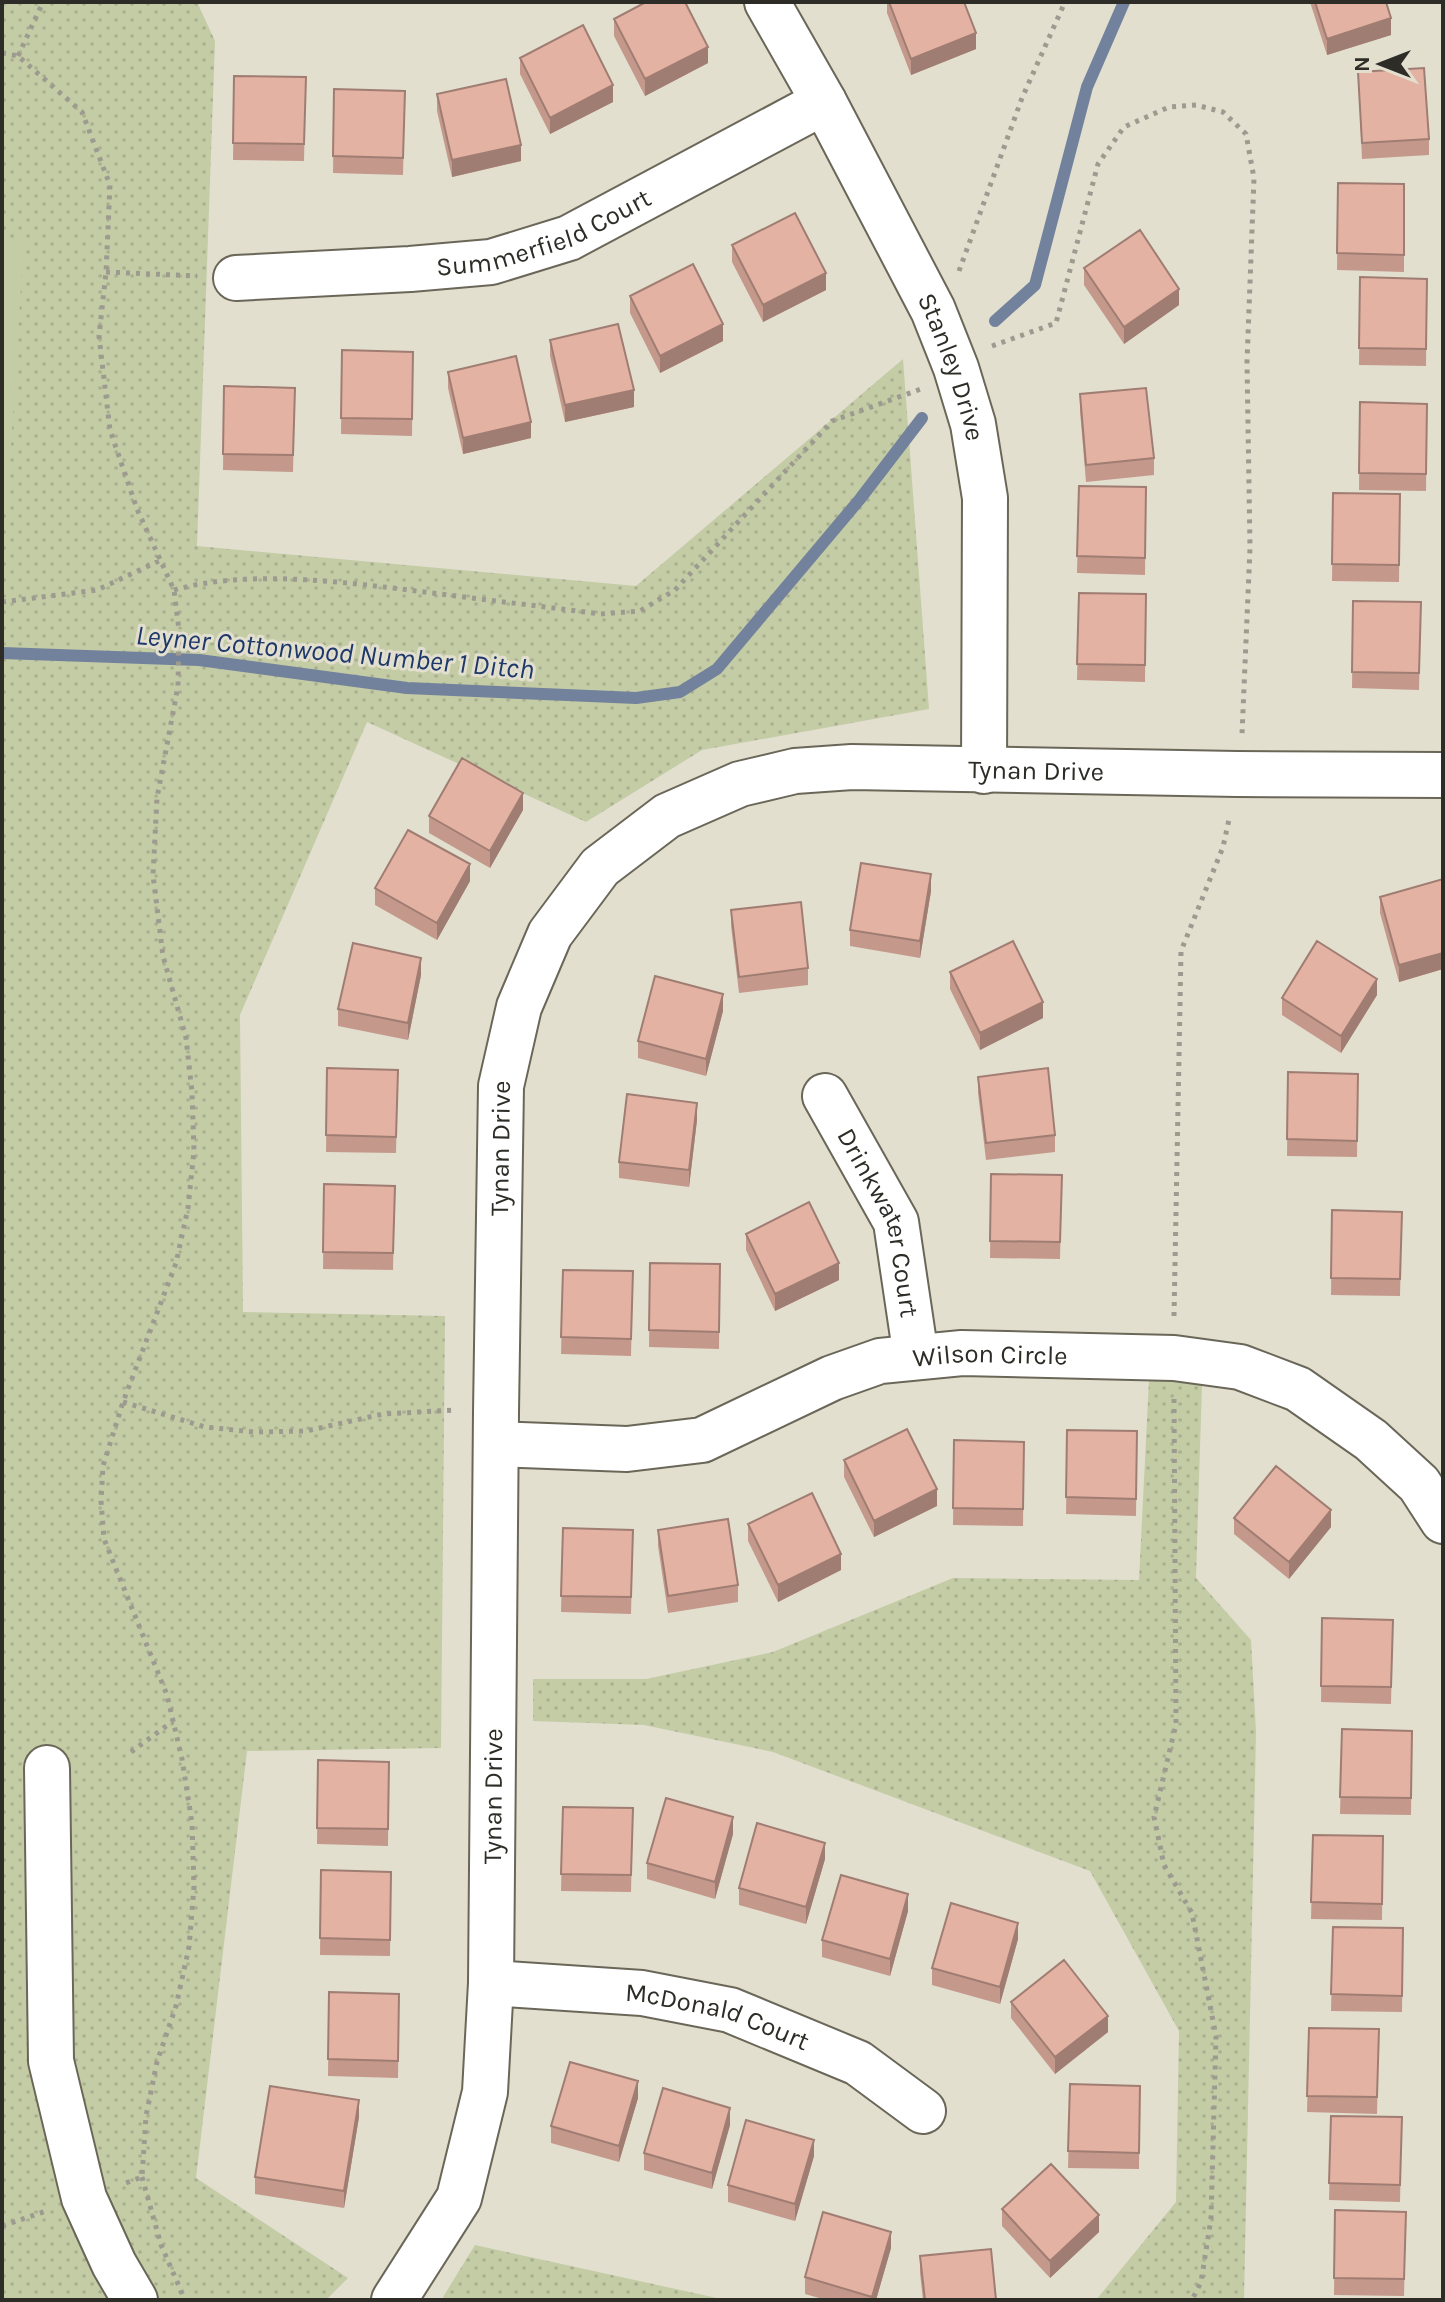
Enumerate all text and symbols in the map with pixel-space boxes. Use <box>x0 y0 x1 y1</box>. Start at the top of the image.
north arrow <box>1341 24 1421 104</box>
text: N <box>1349 56 1375 72</box>
street label: Summerfield Court <box>435 182 656 282</box>
street label: Stanley Drive <box>911 287 991 443</box>
water label: Leyner Cottonwood Number 1 Ditch <box>134 618 536 686</box>
street label: Tynan Drive <box>968 754 1104 787</box>
street label: Tynan Drive <box>484 1080 517 1216</box>
street label: Drinkwater Court <box>831 1122 925 1320</box>
street label: Wilson Circle <box>911 1337 1068 1373</box>
street label: Tynan Drive <box>477 1728 509 1864</box>
street label: McDonald Court <box>624 1976 814 2057</box>

